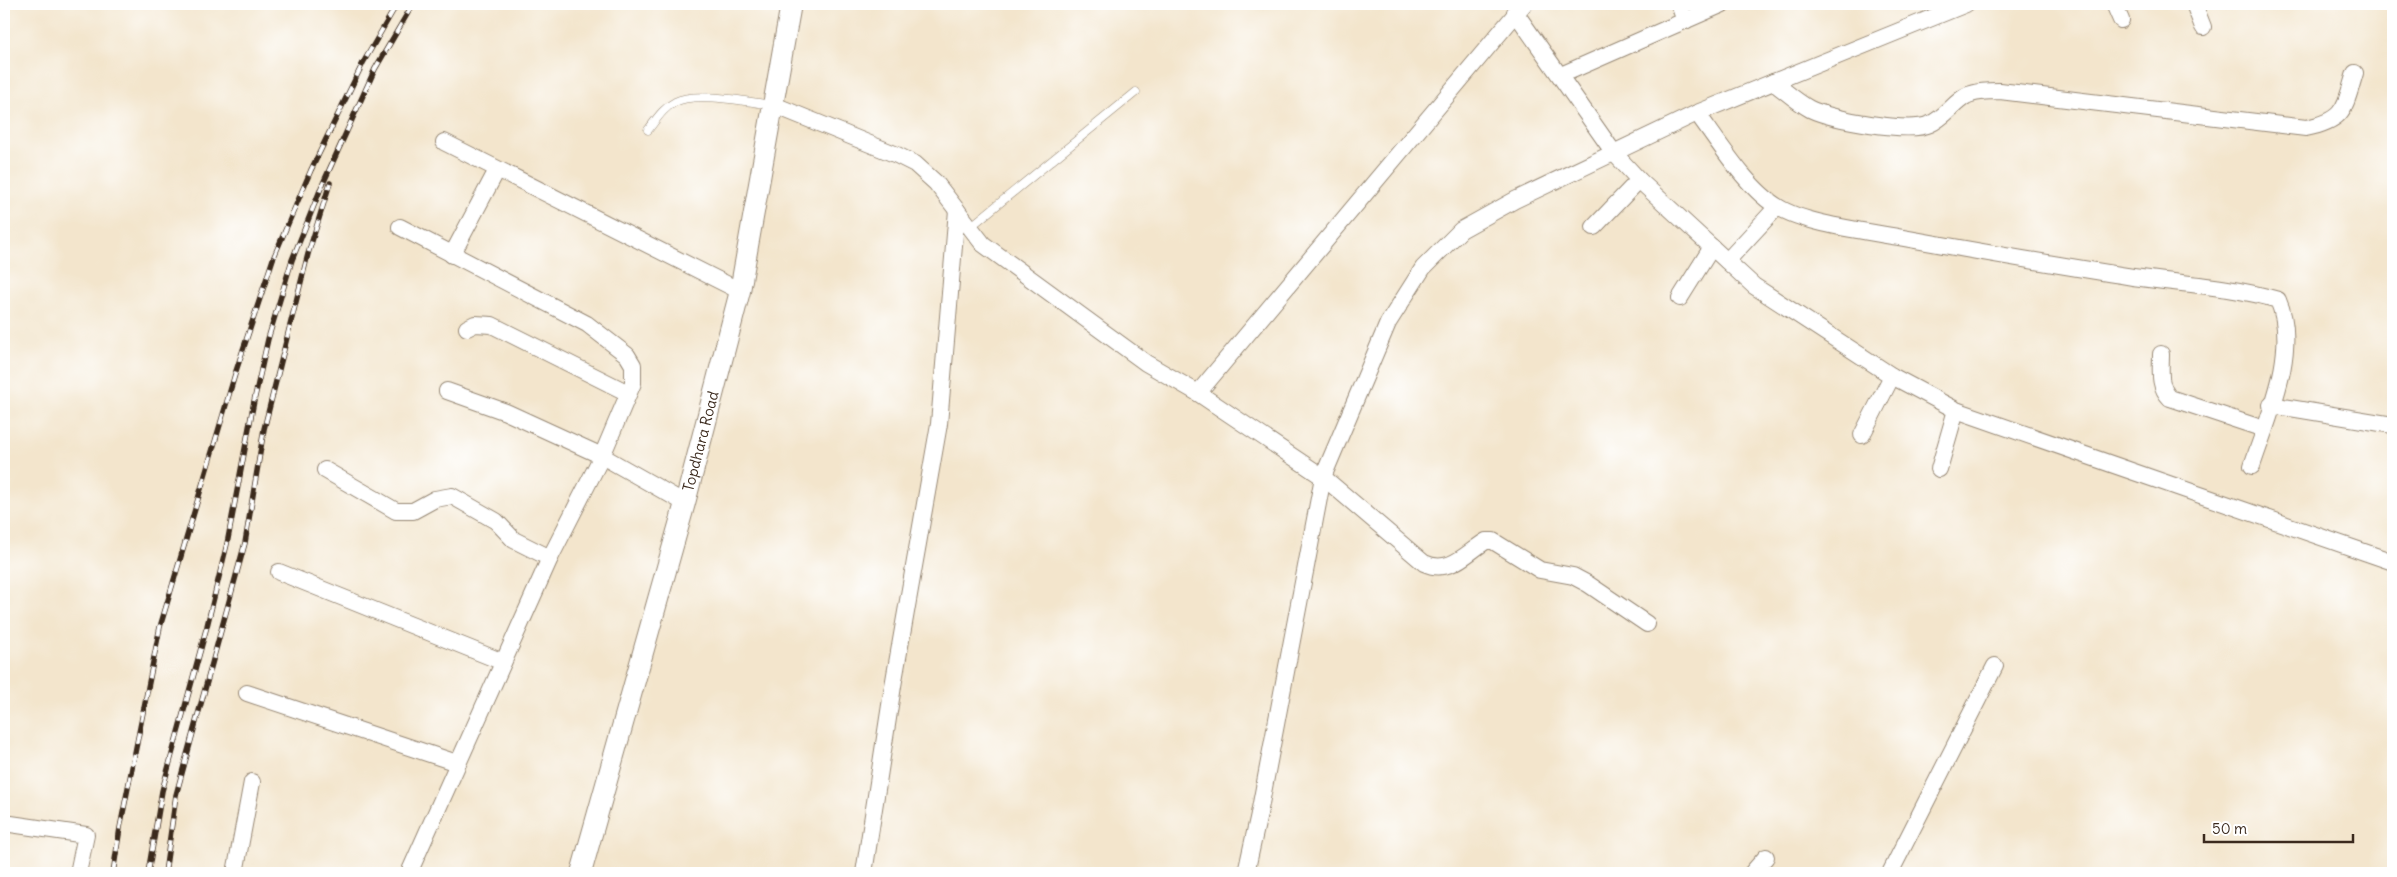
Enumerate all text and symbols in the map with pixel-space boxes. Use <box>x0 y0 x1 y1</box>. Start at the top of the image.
street label: Topdhara Road <box>678 389 723 494</box>
scale bar <box>2204 812 2353 844</box>
text: 50 m <box>2212 819 2247 838</box>

